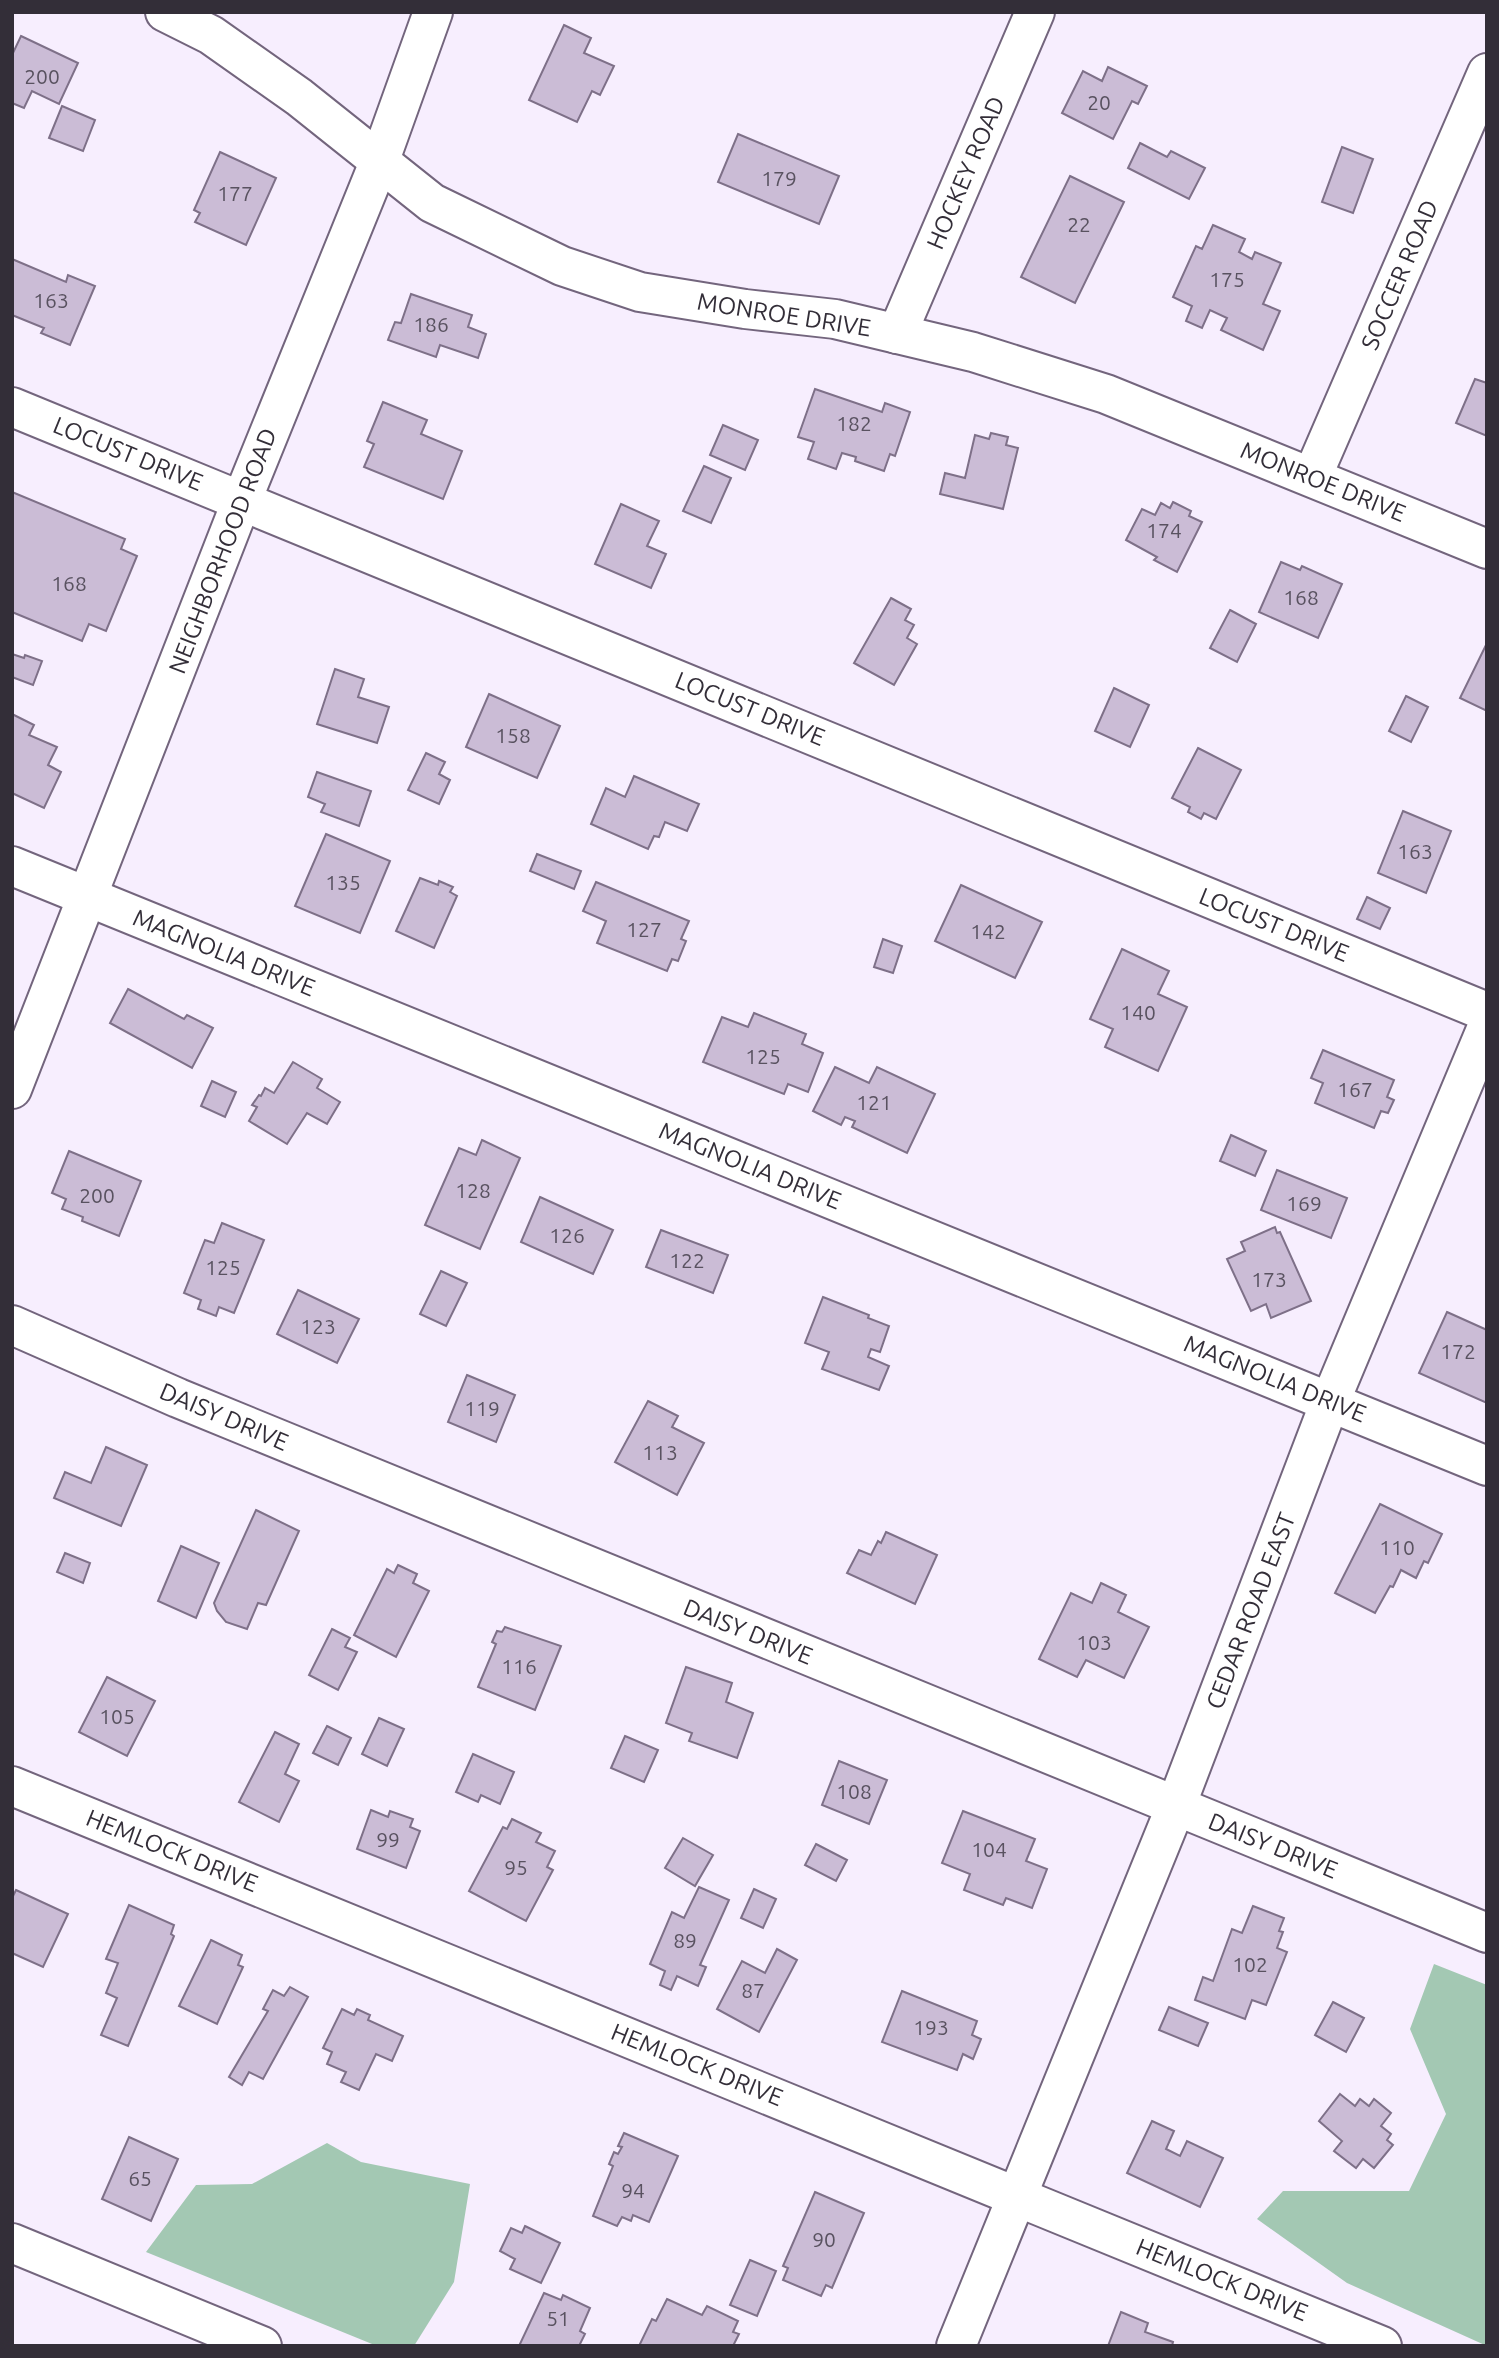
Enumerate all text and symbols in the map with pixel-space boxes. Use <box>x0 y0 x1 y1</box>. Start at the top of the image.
house number: 200 <box>24 64 60 88</box>
house number: 20 <box>1087 90 1111 114</box>
street label: HOCKEY ROAD <box>921 92 1010 253</box>
house number: 179 <box>761 166 797 190</box>
house number: 177 <box>217 181 253 205</box>
street label: SOCCER ROAD <box>1356 196 1443 354</box>
house number: 22 <box>1067 212 1091 236</box>
house number: 175 <box>1209 267 1245 291</box>
street label: MONROE DRIVE <box>695 287 873 342</box>
house number: 163 <box>33 288 69 312</box>
house number: 186 <box>413 312 449 336</box>
street label: LOCUST DRIVE <box>49 411 207 496</box>
house number: 182 <box>836 411 872 435</box>
street label: NEIGHBORHOOD ROAD <box>163 424 282 677</box>
street label: MONROE DRIVE <box>1237 436 1410 527</box>
house number: 174 <box>1146 518 1182 542</box>
house number: 168 <box>51 571 87 595</box>
house number: 168 <box>1283 585 1319 609</box>
street label: LOCUST DRIVE <box>671 666 829 751</box>
house number: 158 <box>495 723 531 747</box>
house number: 163 <box>1397 839 1433 863</box>
house number: 135 <box>325 870 361 894</box>
street label: LOCUST DRIVE <box>1195 882 1353 967</box>
street label: MAGNOLIA DRIVE <box>129 904 319 1001</box>
house number: 127 <box>626 917 662 941</box>
house number: 142 <box>970 919 1006 943</box>
house number: 140 <box>1120 1000 1156 1024</box>
house number: 125 <box>745 1044 781 1068</box>
house number: 167 <box>1337 1077 1373 1101</box>
house number: 121 <box>856 1090 892 1114</box>
street label: MAGNOLIA DRIVE <box>655 1117 845 1214</box>
house number: 128 <box>455 1178 491 1202</box>
house number: 200 <box>79 1183 115 1207</box>
house number: 169 <box>1286 1191 1322 1215</box>
house number: 126 <box>549 1223 585 1247</box>
house number: 122 <box>669 1248 705 1272</box>
house number: 125 <box>205 1255 241 1279</box>
house number: 173 <box>1251 1267 1287 1291</box>
house number: 123 <box>300 1314 336 1338</box>
street label: MAGNOLIA DRIVE <box>1180 1330 1370 1427</box>
house number: 172 <box>1440 1339 1476 1363</box>
street label: DAISY DRIVE <box>156 1377 293 1456</box>
house number: 119 <box>464 1396 500 1420</box>
house number: 113 <box>642 1440 678 1464</box>
street label: CEDAR ROAD EAST <box>1201 1509 1300 1713</box>
house number: 110 <box>1379 1535 1415 1559</box>
street label: DAISY DRIVE <box>680 1593 817 1670</box>
house number: 103 <box>1076 1630 1112 1654</box>
house number: 116 <box>501 1654 537 1678</box>
house number: 105 <box>99 1704 135 1728</box>
house number: 108 <box>836 1779 872 1803</box>
street label: HEMLOCK DRIVE <box>82 1804 262 1897</box>
street label: DAISY DRIVE <box>1205 1807 1342 1884</box>
house number: 99 <box>376 1827 400 1851</box>
house number: 104 <box>971 1837 1007 1861</box>
house number: 95 <box>504 1855 528 1879</box>
house number: 89 <box>673 1928 697 1952</box>
house number: 102 <box>1232 1952 1268 1976</box>
house number: 87 <box>741 1978 765 2002</box>
house number: 193 <box>913 2015 949 2039</box>
street label: HEMLOCK DRIVE <box>607 2018 787 2111</box>
house number: 65 <box>128 2166 152 2190</box>
house number: 94 <box>621 2178 645 2202</box>
house number: 90 <box>812 2227 836 2251</box>
street label: HEMLOCK DRIVE <box>1132 2233 1312 2326</box>
house number: 51 <box>546 2306 570 2330</box>

